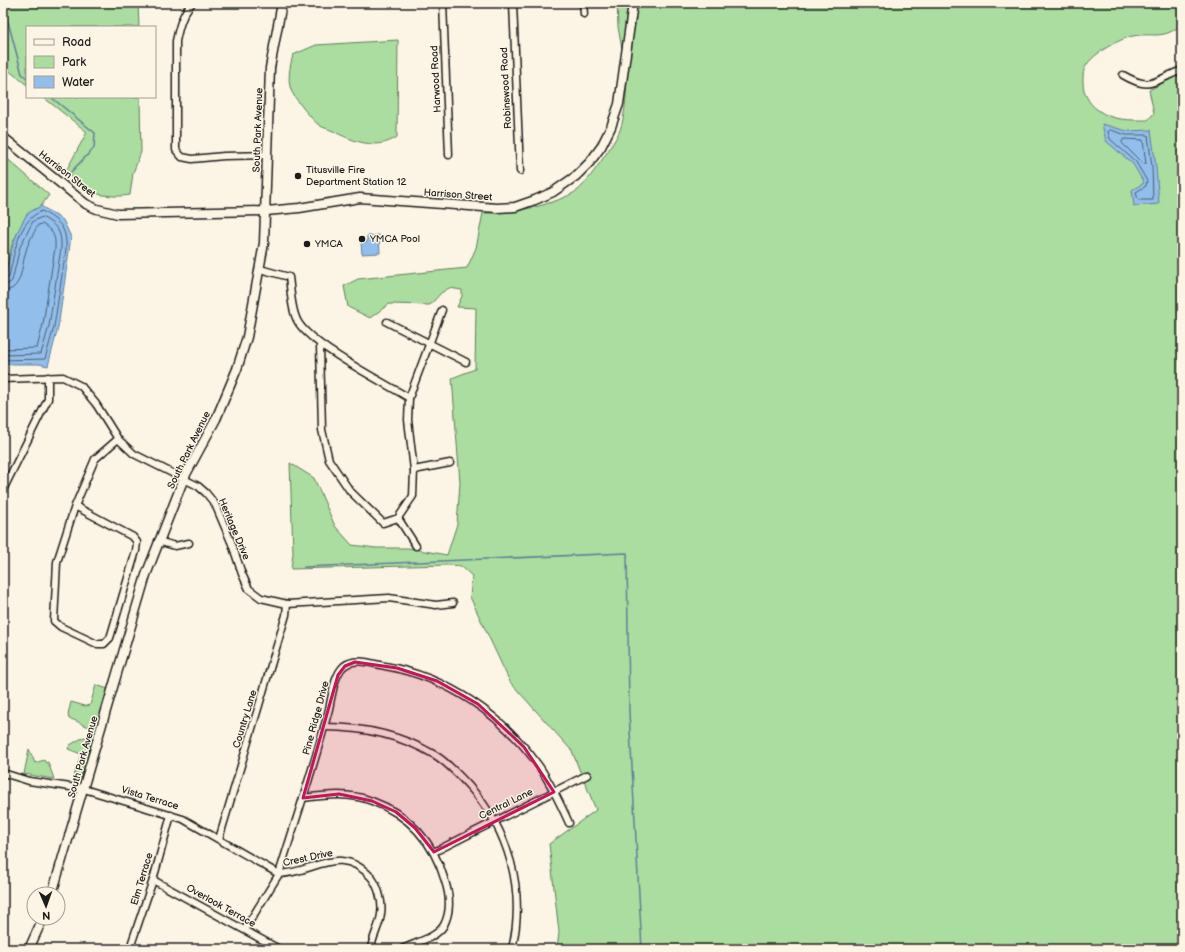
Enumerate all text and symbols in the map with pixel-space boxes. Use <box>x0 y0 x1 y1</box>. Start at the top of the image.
legend <box>26 26 156 98</box>
text: Road <box>62 35 91 50</box>
street label: Harwood Road <box>428 45 444 113</box>
street label: Robinswood Road <box>498 47 514 129</box>
text: Park <box>62 55 86 70</box>
text: Water <box>62 75 94 90</box>
street label: South Park Avenue <box>251 87 265 173</box>
street label: Harrison Street <box>36 148 98 200</box>
place label: Titusville Fire Department Station 12 <box>306 164 407 188</box>
marker: Titusville Fire Department Station 12 <box>293 171 303 181</box>
street label: Harrison Street <box>423 187 493 203</box>
place label: YMCA Pool <box>369 233 420 245</box>
marker: YMCA Pool <box>357 234 367 244</box>
place label: YMCA <box>314 238 344 250</box>
marker: YMCA <box>302 239 312 249</box>
street label: South Park Avenue <box>165 409 213 491</box>
street label: Heritage Drive <box>216 496 252 562</box>
street label: Pine Ridge Drive <box>300 680 332 756</box>
street label: Country Lane <box>230 688 260 750</box>
street label: South Park Avenue <box>66 715 100 799</box>
street label: Vista Terrace <box>120 784 180 812</box>
street label: Central Lane <box>477 786 535 822</box>
street label: Crest Drive <box>282 847 334 869</box>
street label: Elm Terrace <box>128 851 156 907</box>
street label: Overlook Terrace <box>184 882 258 930</box>
north arrow <box>26 886 66 926</box>
text: N <box>42 909 51 922</box>

